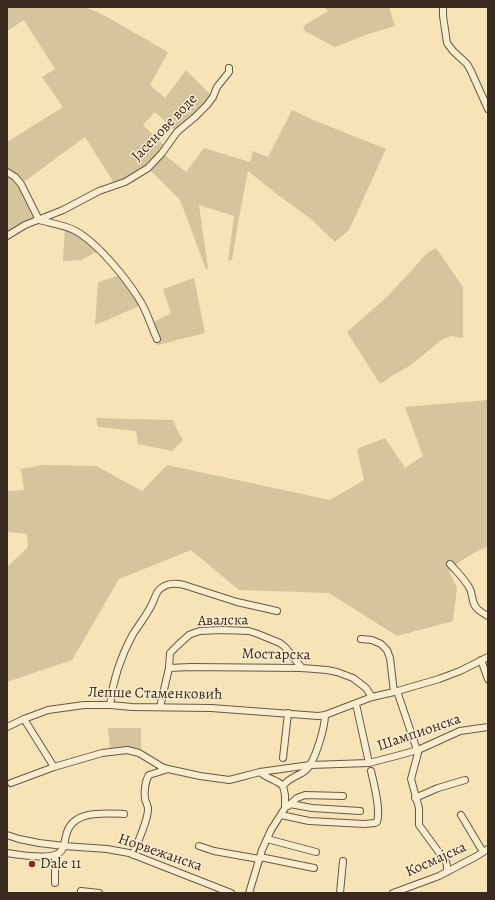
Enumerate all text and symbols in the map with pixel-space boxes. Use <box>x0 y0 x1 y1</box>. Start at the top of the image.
street label: Јасенове воде <box>128 91 202 165</box>
street label: Авалска <box>197 612 249 630</box>
street label: Мостарска <box>241 645 311 665</box>
street label: Лепше Стаменковић <box>88 684 222 704</box>
street label: Шампионска <box>375 710 463 756</box>
street label: Норвежанска <box>116 830 204 876</box>
street label: Космајска <box>403 839 469 881</box>
place label: Dale 11 <box>40 855 81 873</box>
marker: Dale 11 <box>27 859 37 869</box>

